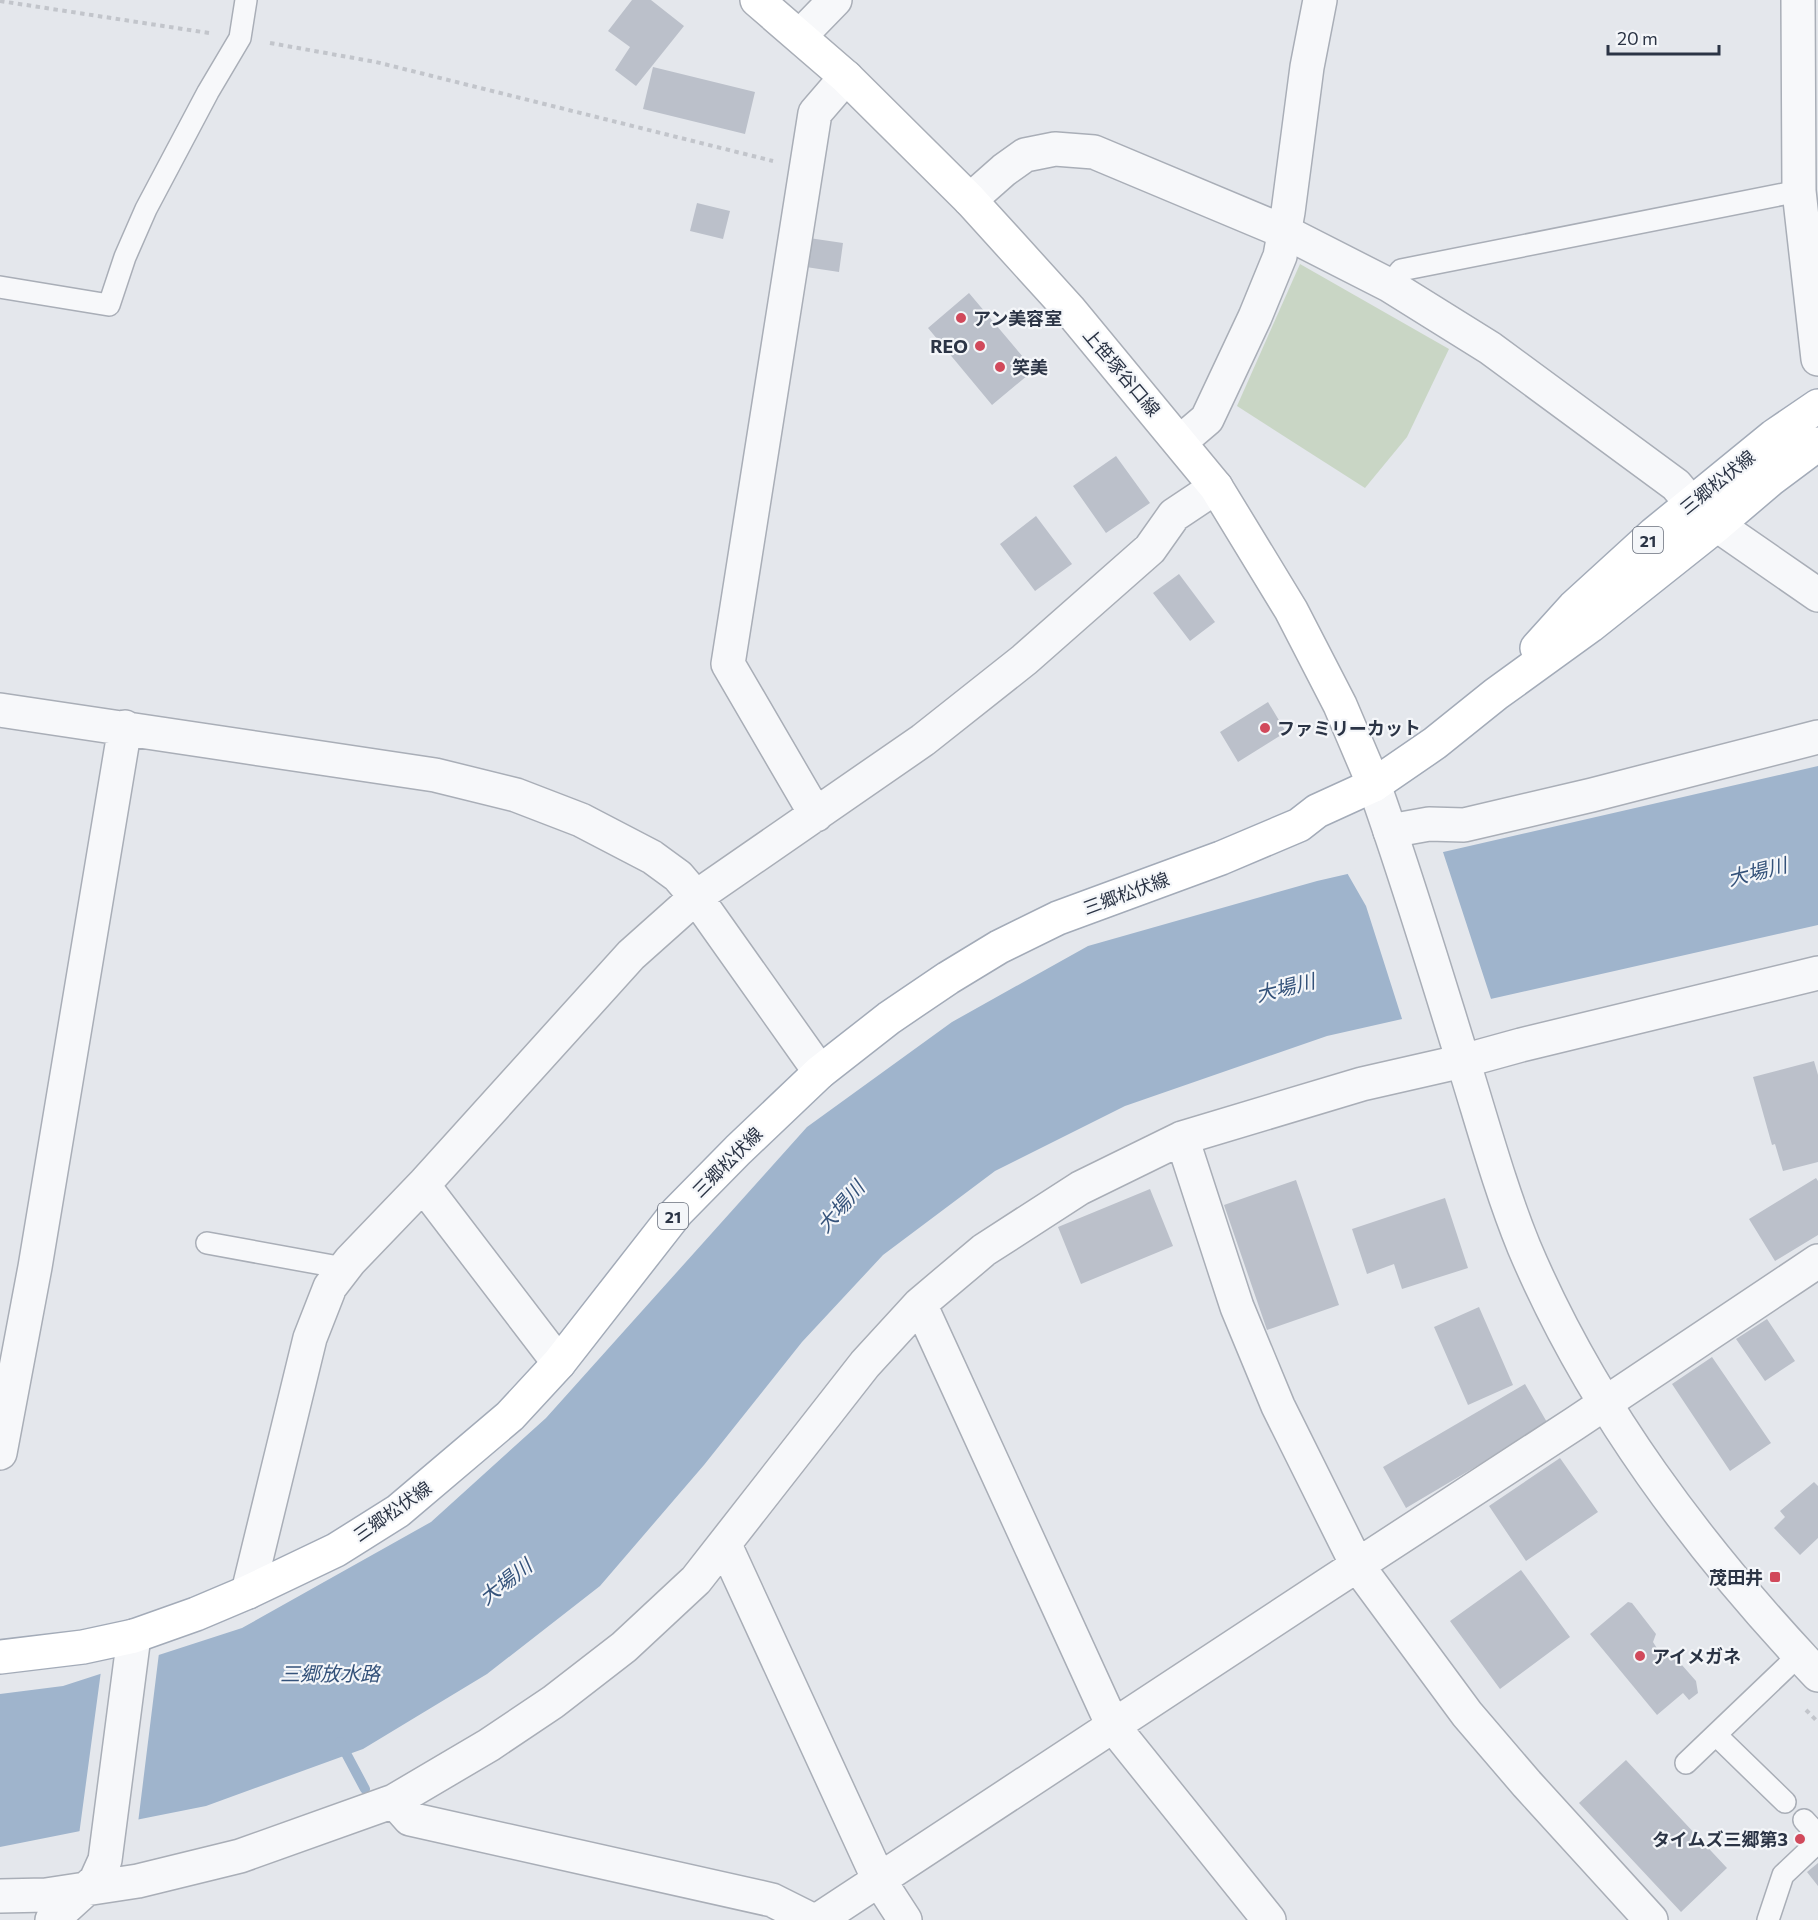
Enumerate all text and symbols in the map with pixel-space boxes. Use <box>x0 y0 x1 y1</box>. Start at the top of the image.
scale bar <box>1608 18 1719 56</box>
text: 20 m <box>1617 27 1658 49</box>
place label: アン美容室 <box>973 307 1062 329</box>
marker: アン美容室 <box>954 311 968 325</box>
street label: 上笹塚谷口線 <box>1079 324 1165 420</box>
place label: REO <box>930 335 968 357</box>
marker: REO <box>973 339 987 353</box>
place label: 笑美 <box>1012 356 1048 378</box>
marker: 笑美 <box>993 360 1007 374</box>
street label: 三郷松伏線 <box>1675 445 1759 519</box>
road number: 21 <box>1633 527 1663 553</box>
place label: ファミリーカット <box>1277 717 1421 739</box>
marker: ファミリーカット <box>1258 721 1272 735</box>
water label: 大場川 <box>1725 852 1791 890</box>
street label: 三郷松伏線 <box>1080 867 1172 919</box>
water label: 大場川 <box>1253 968 1319 1006</box>
street label: 三郷松伏線 <box>687 1122 767 1202</box>
water label: 大場川 <box>811 1174 870 1237</box>
road number: 21 <box>658 1203 688 1229</box>
street label: 三郷松伏線 <box>349 1476 435 1546</box>
water label: 大場川 <box>474 1552 538 1609</box>
place label: 茂田井 <box>1709 1566 1763 1588</box>
marker: 茂田井 <box>1768 1570 1782 1584</box>
place label: アイメガネ <box>1652 1645 1741 1667</box>
marker: アイメガネ <box>1633 1649 1647 1663</box>
water label: 三郷放水路 <box>280 1661 382 1685</box>
place label: タイムズ三郷第3 <box>1652 1828 1788 1850</box>
marker: タイムズ三郷第3 <box>1793 1832 1807 1846</box>

